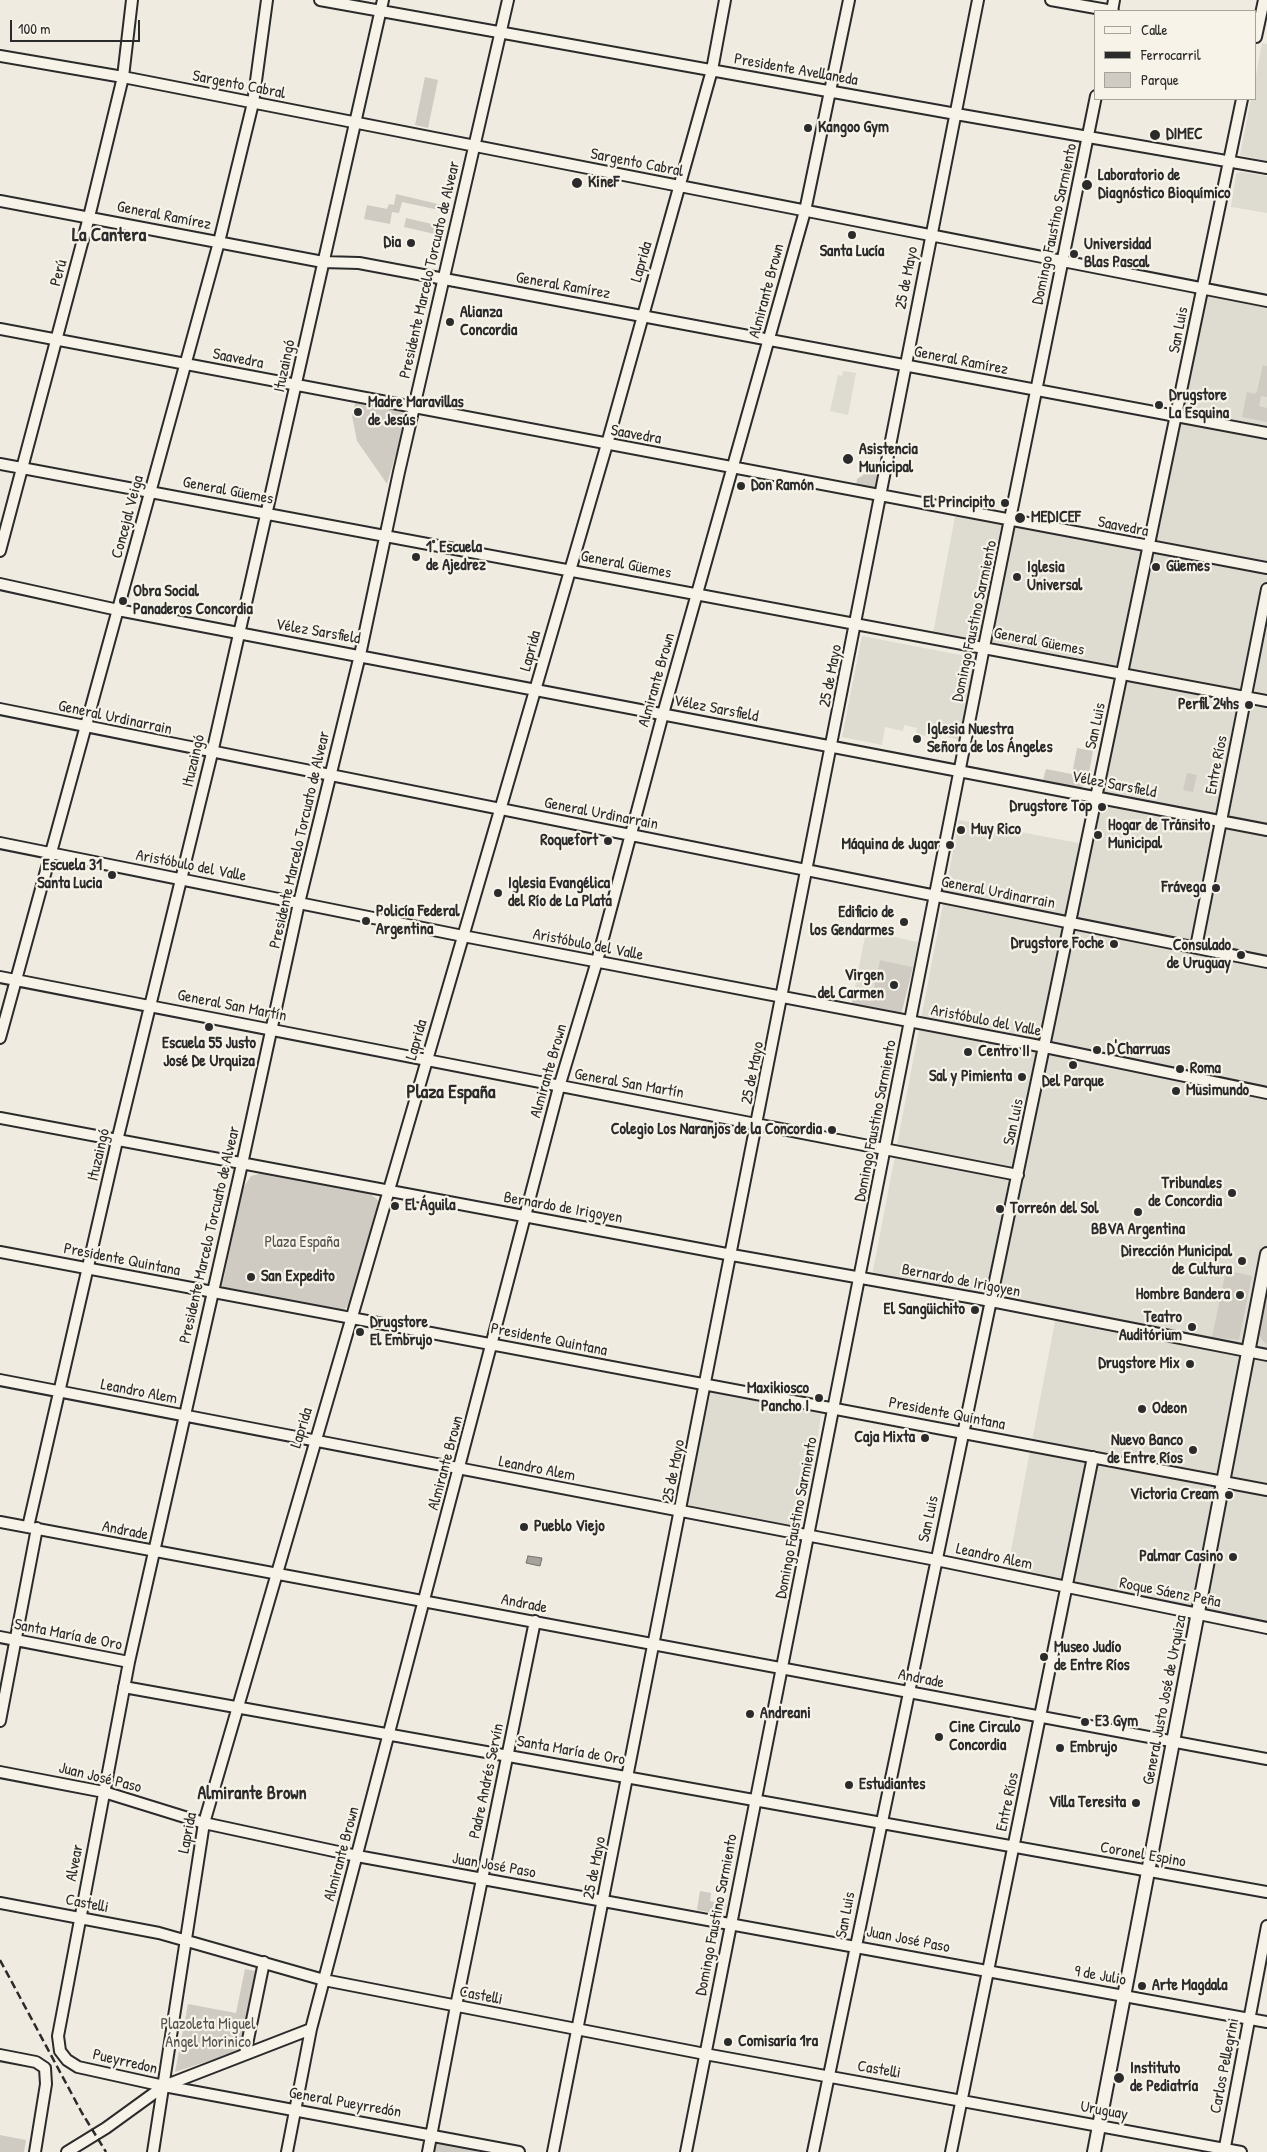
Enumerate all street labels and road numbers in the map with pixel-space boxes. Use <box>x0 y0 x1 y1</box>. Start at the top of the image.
street label: Presidente Avellaneda <box>733 50 859 90</box>
street label: Sargento Cabral <box>191 67 287 103</box>
street label: Domingo Faustino Sarmiento <box>1029 142 1081 306</box>
street label: Sargento Cabral <box>589 145 685 181</box>
street label: Presidente Marcelo Torcuato de Alvear <box>396 159 464 381</box>
street label: General Ramírez <box>115 197 213 235</box>
street label: Laprida <box>627 239 657 285</box>
street label: Almirante Brown <box>745 242 789 340</box>
street label: 25 de Mayo <box>892 245 922 311</box>
street label: Perú <box>46 258 72 288</box>
street label: General Ramírez <box>514 268 612 304</box>
street label: San Luis <box>1165 305 1193 355</box>
street label: Ituzaingó <box>270 338 300 394</box>
street label: General Ramírez <box>912 342 1010 380</box>
street label: Saavedra <box>211 345 265 373</box>
street label: Saavedra <box>609 421 663 449</box>
street label: Concejal Veiga <box>108 473 148 561</box>
street label: General Güemes <box>181 473 275 509</box>
street label: Saavedra <box>1096 513 1150 541</box>
street label: Domingo Faustino Sarmiento <box>949 539 1001 703</box>
street label: General Güemes <box>579 547 673 583</box>
street label: Vélez Sarsfield <box>274 615 362 649</box>
street label: General Güemes <box>992 624 1086 660</box>
street label: Laprida <box>516 629 546 673</box>
street label: Almirante Brown <box>634 631 680 729</box>
street label: 25 de Mayo <box>816 643 846 709</box>
street label: Vélez Sarsfield <box>672 691 760 727</box>
street label: General Urdinarrain <box>56 697 174 739</box>
street label: San Luis <box>1082 701 1110 751</box>
street label: Presidente Marcelo Torcuato de Alvear <box>266 729 334 951</box>
street label: Ituzaingó <box>179 733 209 789</box>
street label: Entre Ríos <box>1202 734 1232 796</box>
street label: Vélez Sarsfield <box>1070 767 1158 803</box>
street label: General Urdinarrain <box>542 794 660 834</box>
street label: Aristóbulo del Valle <box>134 846 248 886</box>
street label: General Urdinarrain <box>939 873 1057 913</box>
street label: Aristóbulo del Valle <box>531 925 645 965</box>
street label: General San Martín <box>176 986 288 1026</box>
street label: Aristóbulo del Valle <box>929 1001 1043 1041</box>
street label: Laprida <box>402 1017 432 1063</box>
street label: Almirante Brown <box>526 1022 572 1120</box>
street label: Domingo Faustino Sarmiento <box>851 1039 901 1203</box>
street label: 25 de Mayo <box>738 1040 768 1106</box>
street label: General San Martín <box>573 1065 685 1103</box>
street label: San Luis <box>1000 1097 1028 1147</box>
street label: Presidente Marcelo Torcuato de Alvear <box>176 1124 244 1346</box>
street label: Ituzaingó <box>84 1127 114 1183</box>
street label: Bernardo de Irigoyen <box>502 1188 624 1228</box>
street label: Presidente Quintana <box>62 1239 182 1281</box>
street label: Bernardo de Irigoyen <box>900 1260 1022 1302</box>
street label: Presidente Quintana <box>489 1319 609 1361</box>
street label: Leandro Alem <box>99 1375 179 1409</box>
street label: Presidente Quintana <box>887 1393 1007 1435</box>
street label: Laprida <box>287 1405 317 1451</box>
street label: Almirante Brown <box>424 1414 468 1512</box>
street label: Domingo Faustino Sarmiento <box>772 1436 822 1600</box>
street label: 25 de Mayo <box>659 1438 689 1504</box>
street label: Leandro Alem <box>497 1452 577 1486</box>
street label: San Luis <box>915 1494 943 1544</box>
street label: Andrade <box>100 1517 150 1545</box>
street label: Leandro Alem <box>954 1540 1034 1574</box>
street label: Roque Sáenz Peña <box>1118 1574 1222 1612</box>
street label: Andrade <box>499 1590 549 1618</box>
street label: General Justo José de Urquiza <box>1139 1614 1191 1786</box>
street label: Santa María de Oro <box>12 1615 124 1655</box>
street label: Andrade <box>896 1665 946 1693</box>
street label: Padre Andrés Servín <box>465 1722 509 1840</box>
street label: Santa María de Oro <box>515 1732 627 1770</box>
street label: Juan José Paso <box>57 1758 143 1798</box>
street label: Entre Ríos <box>992 1771 1024 1833</box>
street label: Almirante Brown <box>320 1805 364 1903</box>
street label: Laprida <box>175 1811 201 1855</box>
street label: Domingo Faustino Sarmiento <box>692 1833 742 1997</box>
street label: 25 de Mayo <box>580 1835 610 1901</box>
street label: Coronel Espino <box>1099 1838 1187 1872</box>
street label: Alvear <box>62 1843 88 1883</box>
street label: Juan José Paso <box>451 1849 537 1883</box>
street label: Castelli <box>64 1890 110 1918</box>
street label: San Luis <box>832 1890 860 1940</box>
street label: Juan José Paso <box>865 1922 951 1958</box>
street label: 9 de Julio <box>1073 1962 1127 1990</box>
street label: Castelli <box>458 1982 504 2010</box>
street label: Carlos Pellegrini <box>1206 2017 1244 2115</box>
street label: Pueyrredon <box>91 2045 159 2079</box>
street label: Castelli <box>856 2057 902 2083</box>
street label: General Pueyrredón <box>287 2084 403 2122</box>
street label: Uruguay <box>1079 2097 1129 2125</box>

